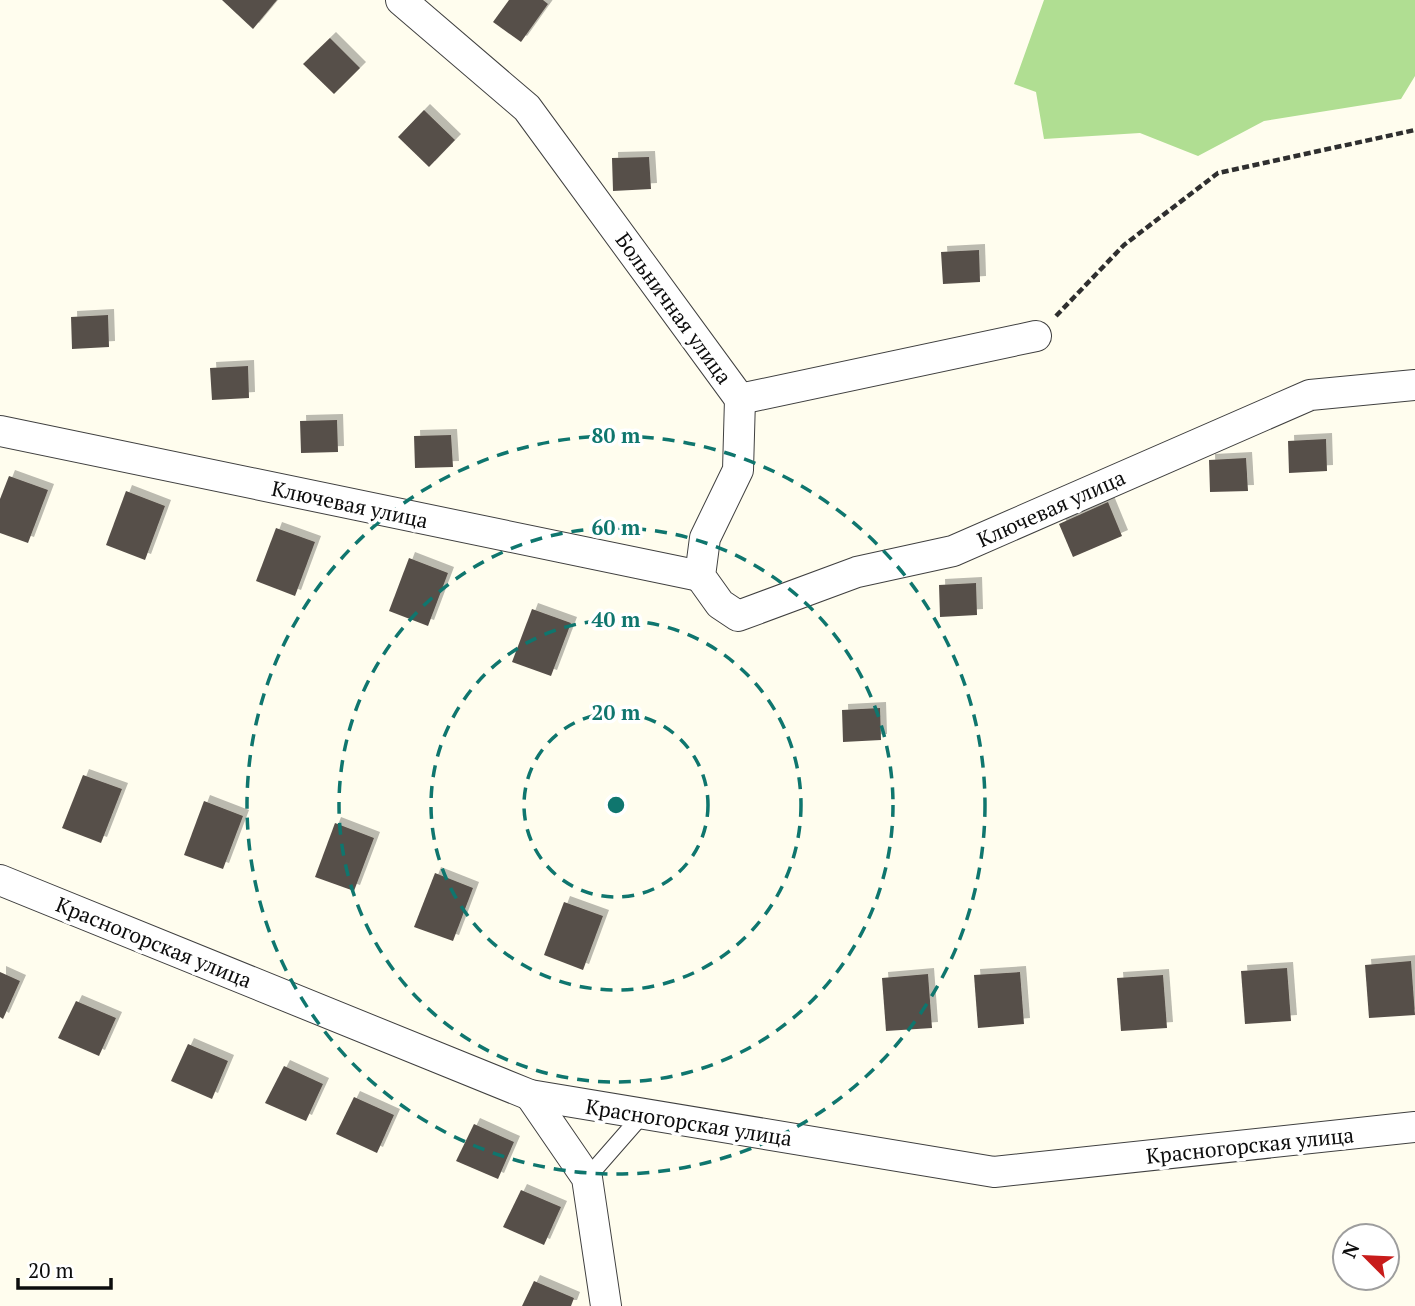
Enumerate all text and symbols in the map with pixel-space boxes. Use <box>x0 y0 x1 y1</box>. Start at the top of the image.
street label: Больничная улица <box>610 227 739 390</box>
text: 80 m <box>592 421 641 449</box>
street label: Ключевая улица <box>973 463 1130 553</box>
street label: Ключевая улица <box>269 474 431 534</box>
text: 60 m <box>592 513 641 541</box>
text: 40 m <box>592 605 641 633</box>
text: 20 m <box>592 698 641 726</box>
centre of rings <box>604 793 628 817</box>
street label: Красногорская улица <box>52 890 256 994</box>
street label: Красногорская улица <box>584 1092 795 1152</box>
street label: Красногорская улица <box>1145 1120 1356 1170</box>
north arrow <box>1331 1222 1401 1292</box>
text: N <box>1336 1238 1365 1262</box>
scale bar <box>18 1246 110 1290</box>
text: 20 m <box>28 1256 74 1284</box>

